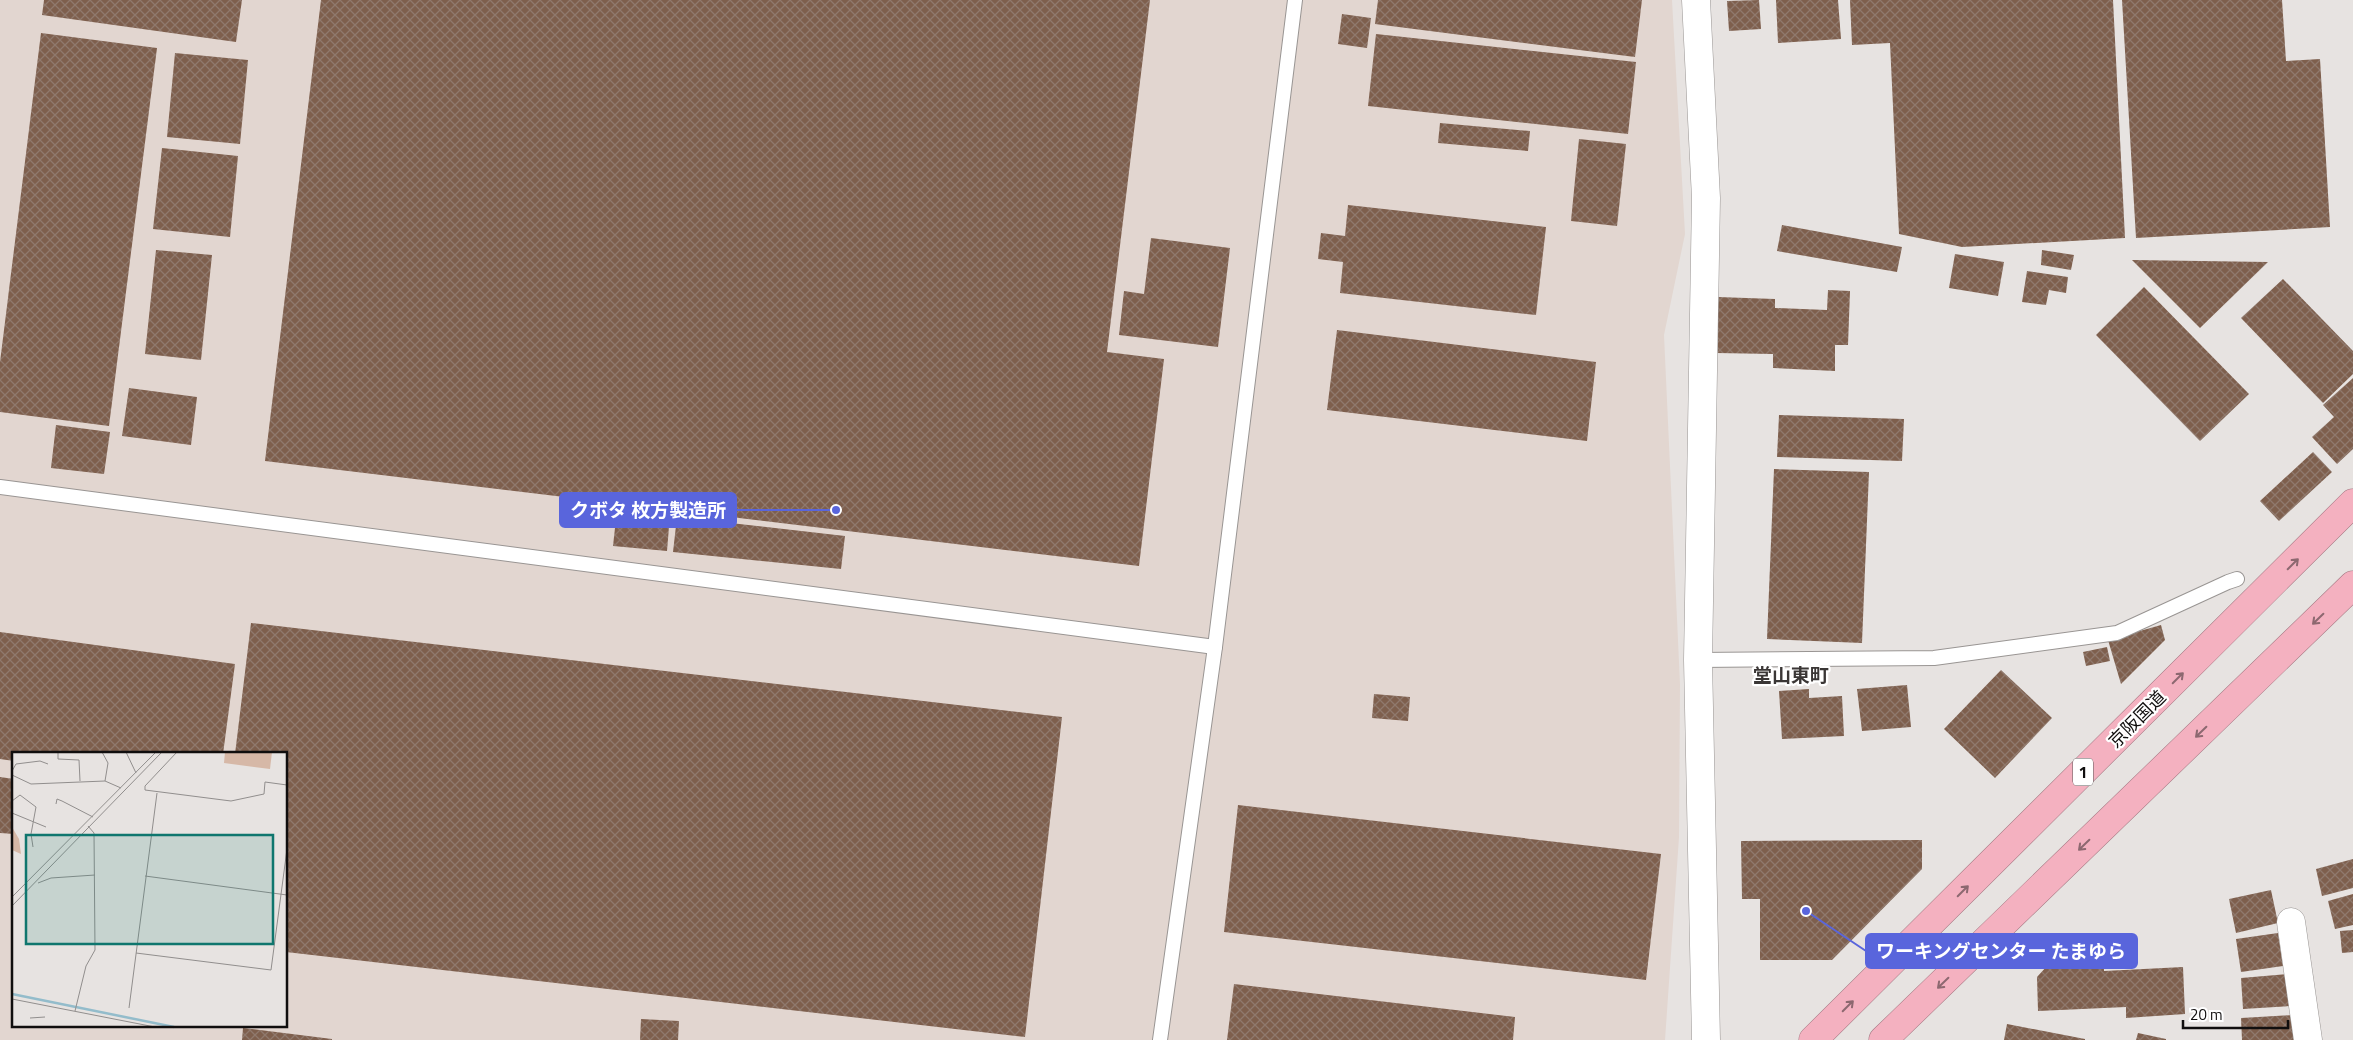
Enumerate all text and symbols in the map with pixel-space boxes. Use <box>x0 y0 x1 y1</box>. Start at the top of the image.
callout: クボタ 枚方製造所 <box>560 493 736 527</box>
text: クボタ 枚方製造所 <box>570 495 726 524</box>
one-way arrow <box>2287 558 2299 570</box>
one-way arrow <box>2312 613 2324 625</box>
district label: 堂山東町 <box>1753 660 1829 689</box>
one-way arrow <box>2172 672 2184 685</box>
street label: 京阪国道 <box>2102 684 2172 754</box>
one-way arrow <box>2195 726 2208 738</box>
inset map <box>12 752 288 1028</box>
road number: 1 <box>2073 759 2093 786</box>
one-way arrow <box>2078 839 2091 851</box>
one-way arrow <box>1957 885 1969 897</box>
callout: ワーキングセンター たまゆら <box>1866 934 2137 968</box>
text: ワーキングセンター たまゆら <box>1876 936 2126 965</box>
one-way arrow <box>1937 976 1949 988</box>
scale bar <box>2183 998 2288 1030</box>
one-way arrow <box>1841 1000 1854 1012</box>
text: 20 m <box>2190 1003 2223 1026</box>

